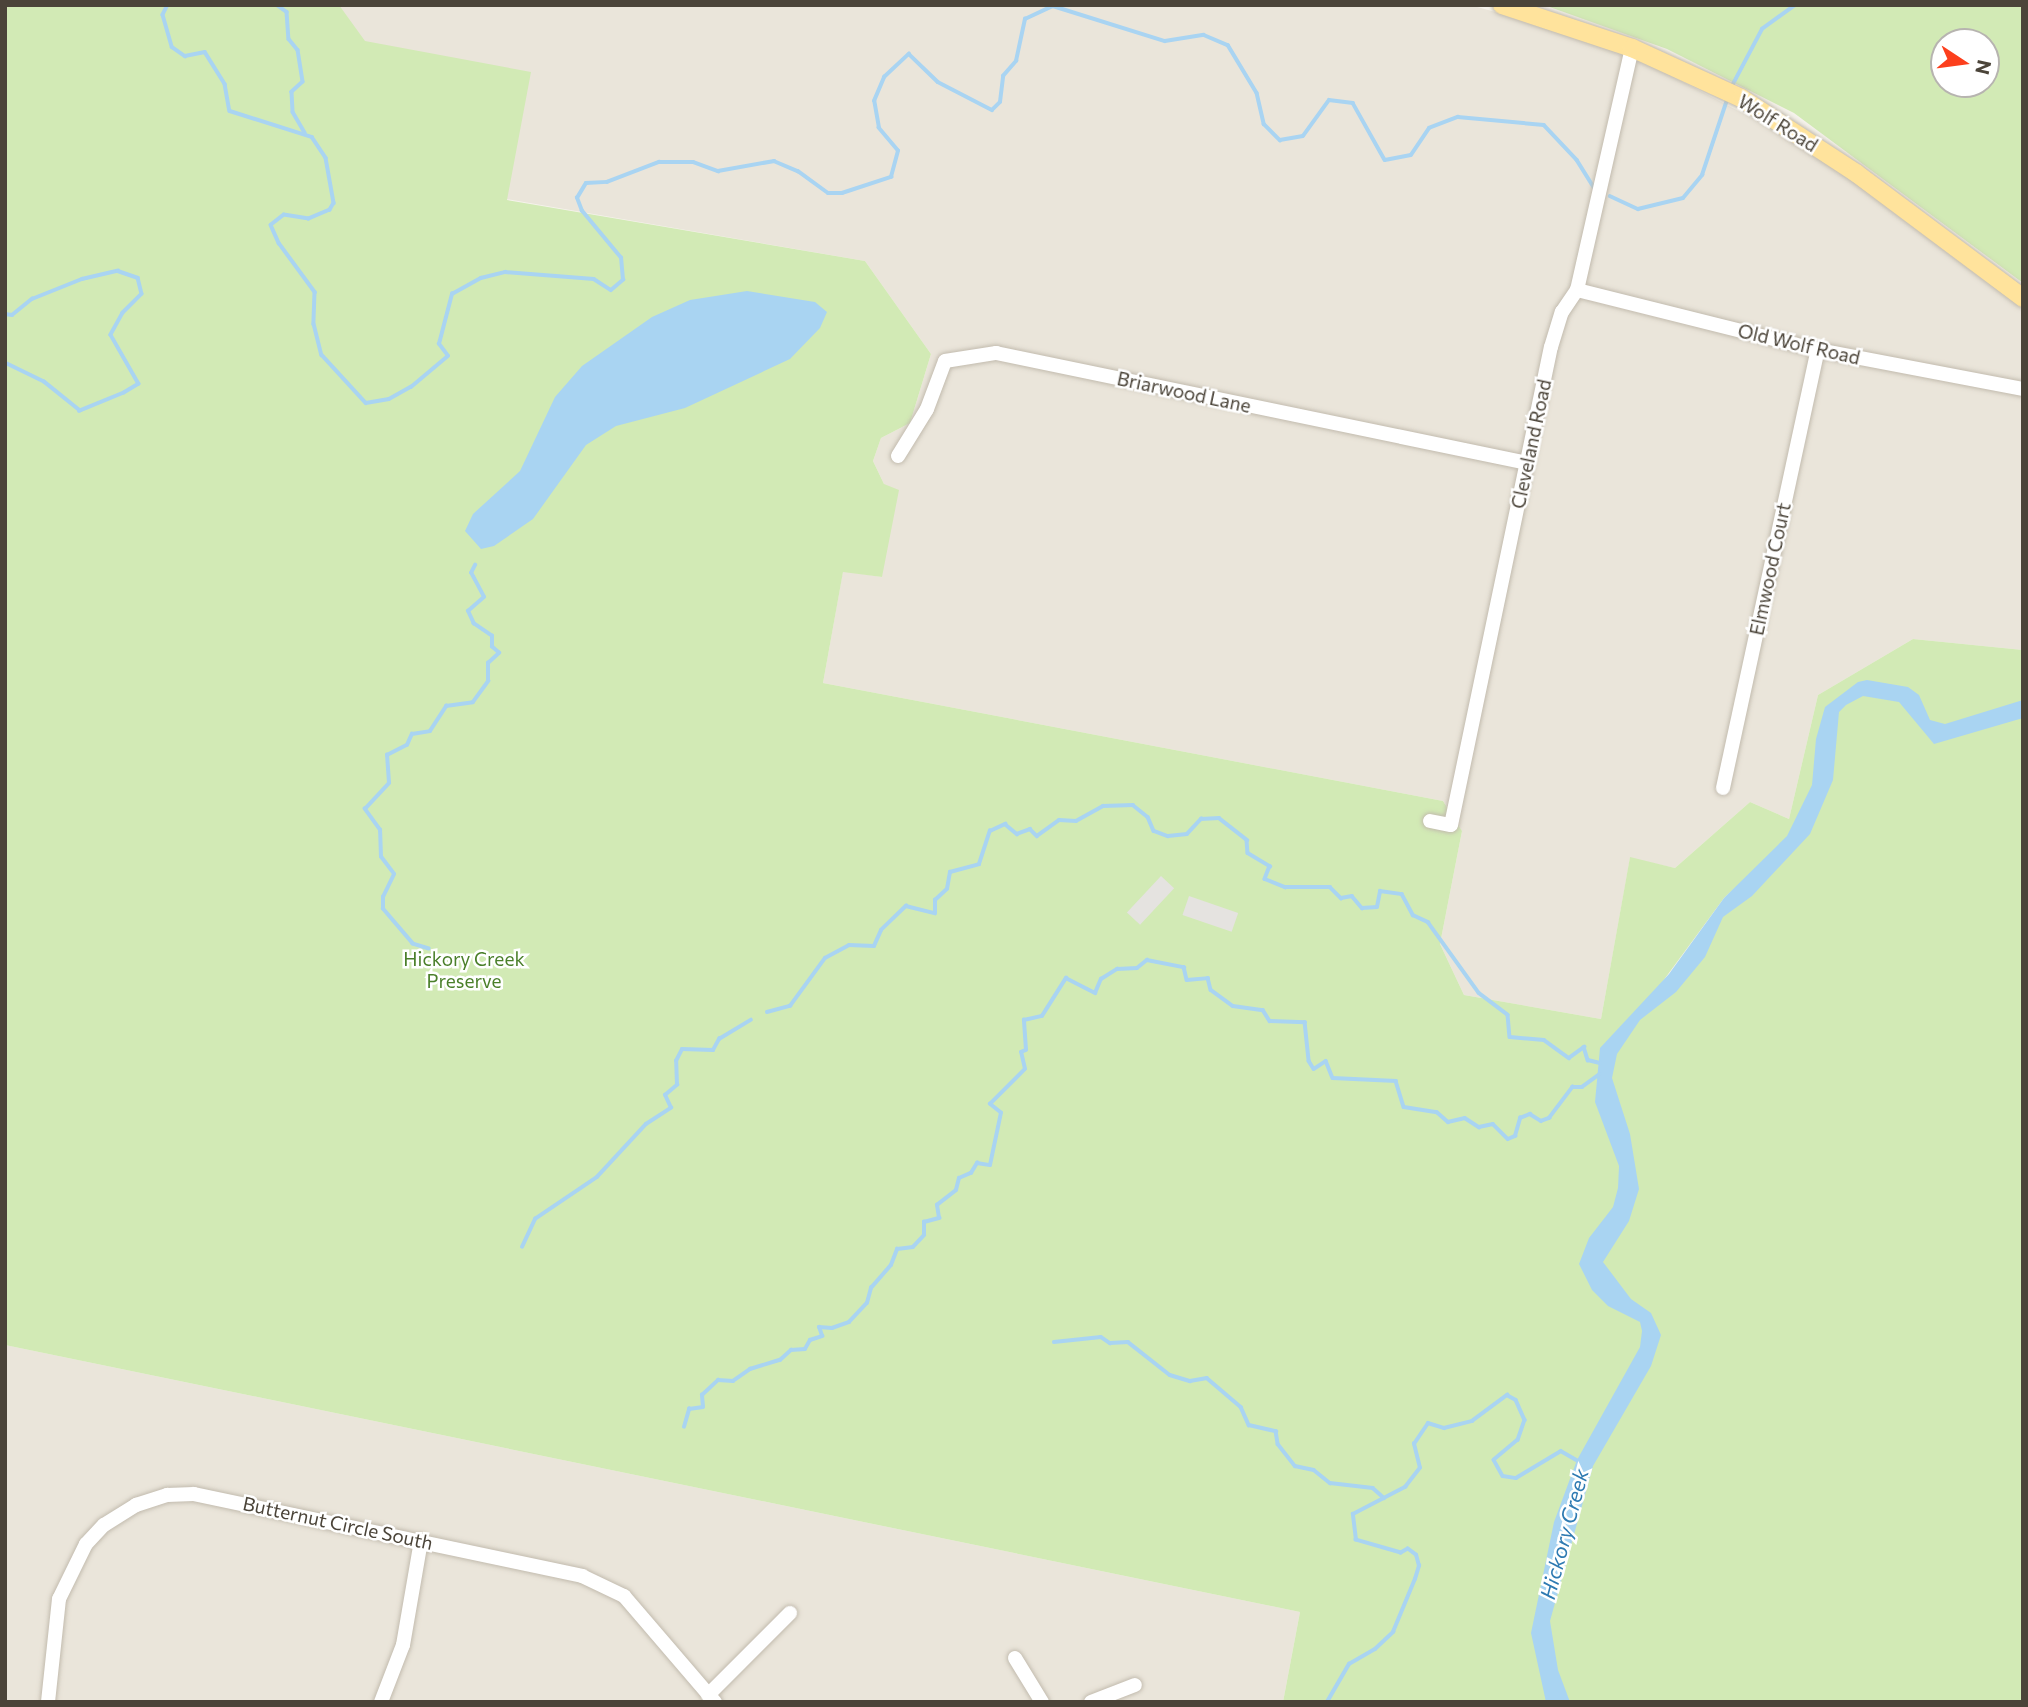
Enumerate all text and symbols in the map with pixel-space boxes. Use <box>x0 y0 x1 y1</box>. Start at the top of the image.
north arrow <box>1930 28 2000 98</box>
text: N <box>1971 58 1997 77</box>
street label: Wolf Road <box>1734 90 1822 156</box>
street label: Old Wolf Road <box>1736 319 1862 369</box>
street label: Briarwood Lane <box>1115 367 1253 417</box>
street label: Cleveland Road <box>1506 377 1556 511</box>
street label: Elmwood Court <box>1745 501 1795 637</box>
park label: Hickory Creek Preserve <box>403 948 525 992</box>
water label: Hickory Creek <box>1534 1466 1594 1602</box>
street label: Butternut Circle South <box>241 1492 435 1554</box>

